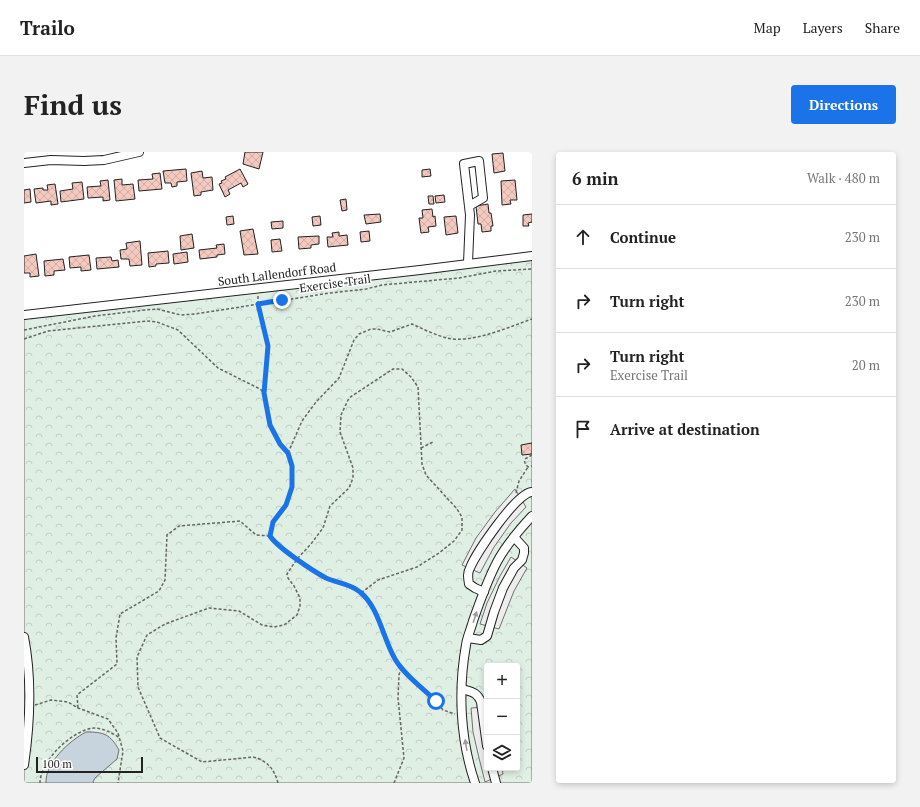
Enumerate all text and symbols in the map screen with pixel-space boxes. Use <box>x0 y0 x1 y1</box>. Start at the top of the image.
text: Trailo <box>20 15 75 40</box>
text: Map <box>754 18 781 37</box>
text: Layers <box>803 18 843 37</box>
text: Share <box>865 18 900 37</box>
button: Directions <box>791 85 896 124</box>
text: Find us <box>24 86 122 123</box>
text: 6 min <box>572 167 619 190</box>
text: Walk · 480 m <box>807 169 880 187</box>
icon: ahead <box>572 226 594 248</box>
text: Continue <box>610 227 676 247</box>
text: 230 m <box>845 228 880 246</box>
street label: South Lallendorf Road <box>217 259 337 289</box>
street label: Exercise Trail <box>298 271 372 295</box>
icon: right <box>572 290 594 312</box>
route end <box>273 291 291 309</box>
text: Turn right <box>610 291 685 311</box>
text: 230 m <box>845 292 880 310</box>
text: Turn right <box>610 346 685 366</box>
icon: right <box>572 354 594 376</box>
text: 20 m <box>852 356 880 374</box>
text: Exercise Trail <box>610 366 688 384</box>
icon: arrive <box>572 418 594 440</box>
text: Arrive at destination <box>610 419 760 439</box>
one-way arrow <box>472 611 478 623</box>
map controls <box>484 663 520 771</box>
button: + <box>484 663 520 699</box>
route start <box>427 692 445 710</box>
button: − <box>484 699 520 735</box>
button: layers <box>484 735 520 771</box>
one-way arrow <box>463 739 469 751</box>
scale bar <box>36 755 143 774</box>
text: 100 m <box>42 757 72 771</box>

